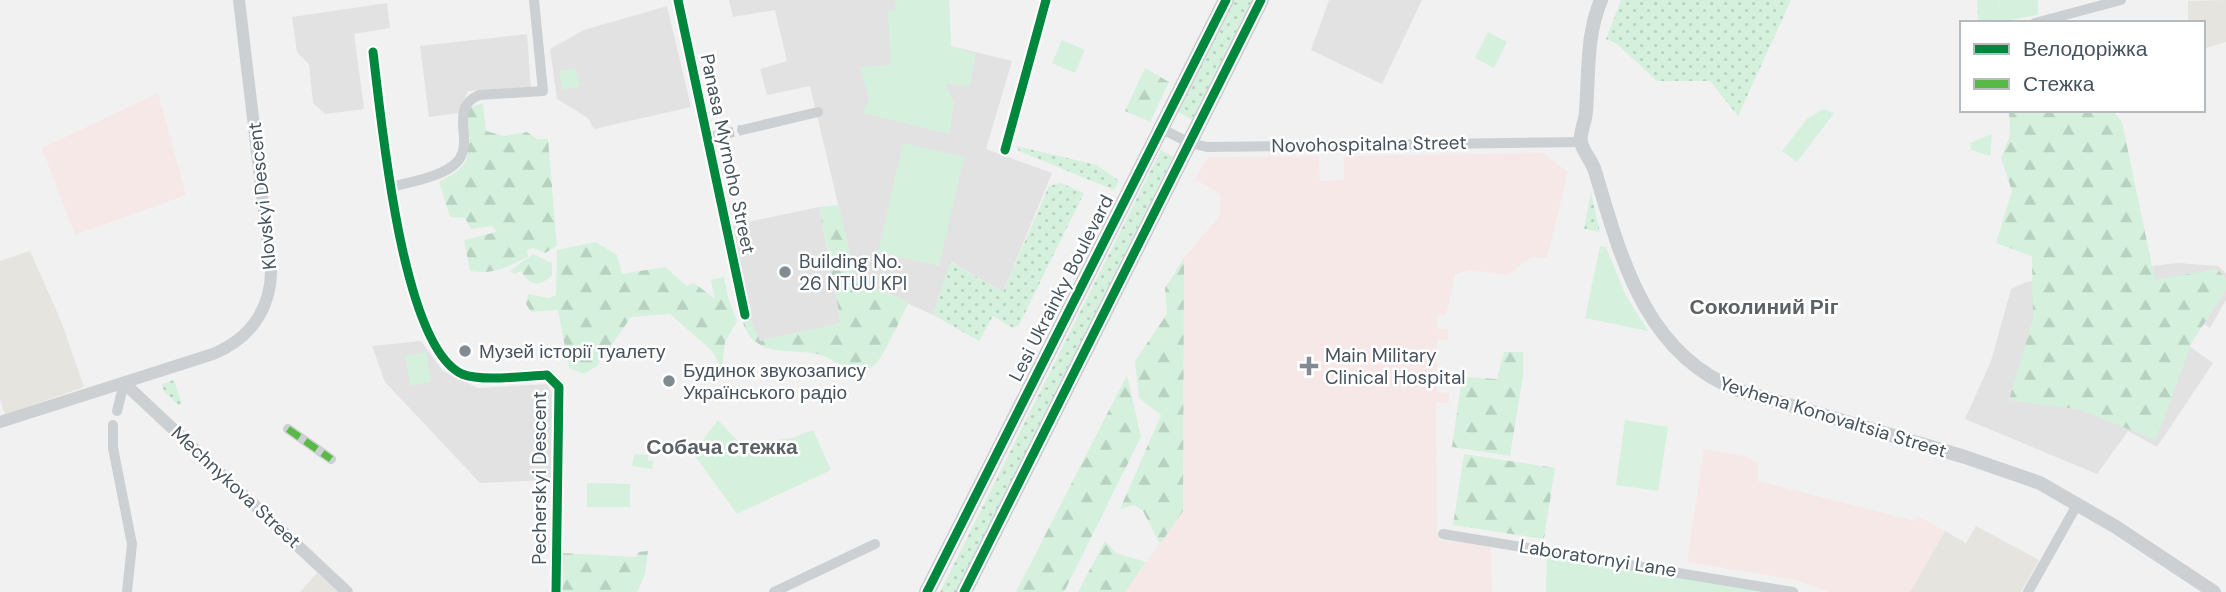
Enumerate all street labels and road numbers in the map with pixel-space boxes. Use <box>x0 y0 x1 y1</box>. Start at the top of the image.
street label: Panasa Myrnoho Street <box>695 52 761 256</box>
street label: Klovskyi Descent <box>242 121 282 271</box>
street label: Novohospitalna Street <box>1271 130 1467 158</box>
street label: Lesi Ukrainky Boulevard <box>1003 190 1119 386</box>
street label: Yevhena Konovaltsia Street <box>1716 371 1950 463</box>
street label: Pecherskyi Descent <box>527 391 552 565</box>
street label: Mechnykova Street <box>166 420 306 554</box>
street label: Laboratornyi Lane <box>1518 533 1678 583</box>

